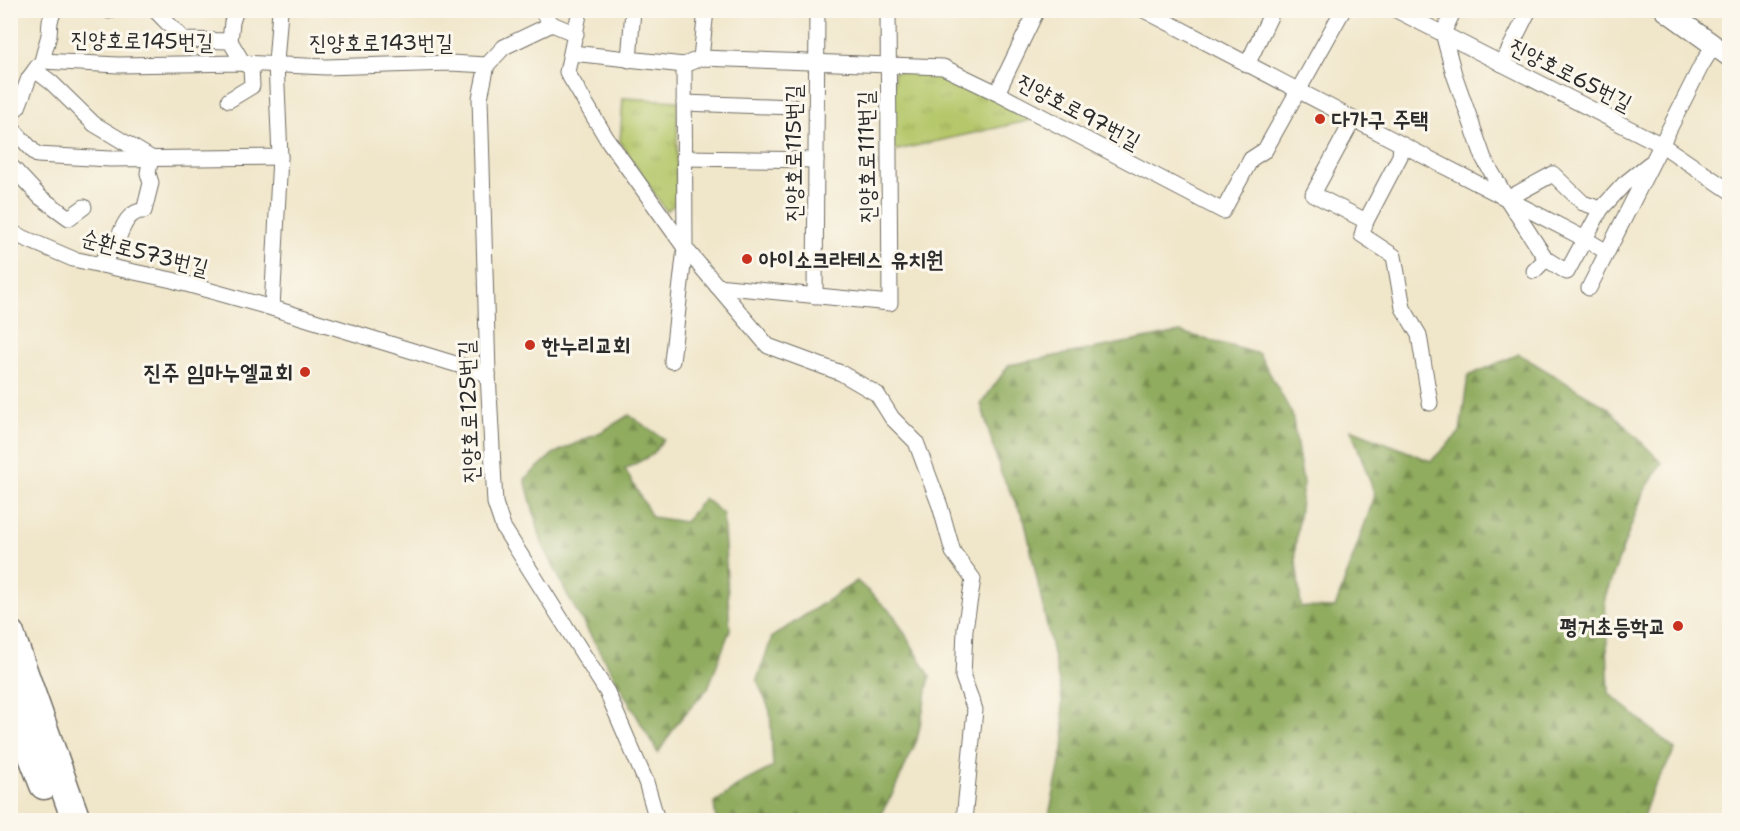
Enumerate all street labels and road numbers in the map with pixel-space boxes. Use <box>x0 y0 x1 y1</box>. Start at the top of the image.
street label: 진양호로145번길 <box>70 25 214 56</box>
street label: 진양호로143번길 <box>309 28 453 57</box>
street label: 진양호로65번길 <box>1504 31 1637 118</box>
street label: 진양호로97번길 <box>1012 67 1146 156</box>
street label: 진양호로115번길 <box>779 84 808 221</box>
street label: 진양호로111번길 <box>851 90 882 223</box>
street label: 순환로573번길 <box>78 223 212 282</box>
street label: 진양호로125번길 <box>452 340 485 484</box>

